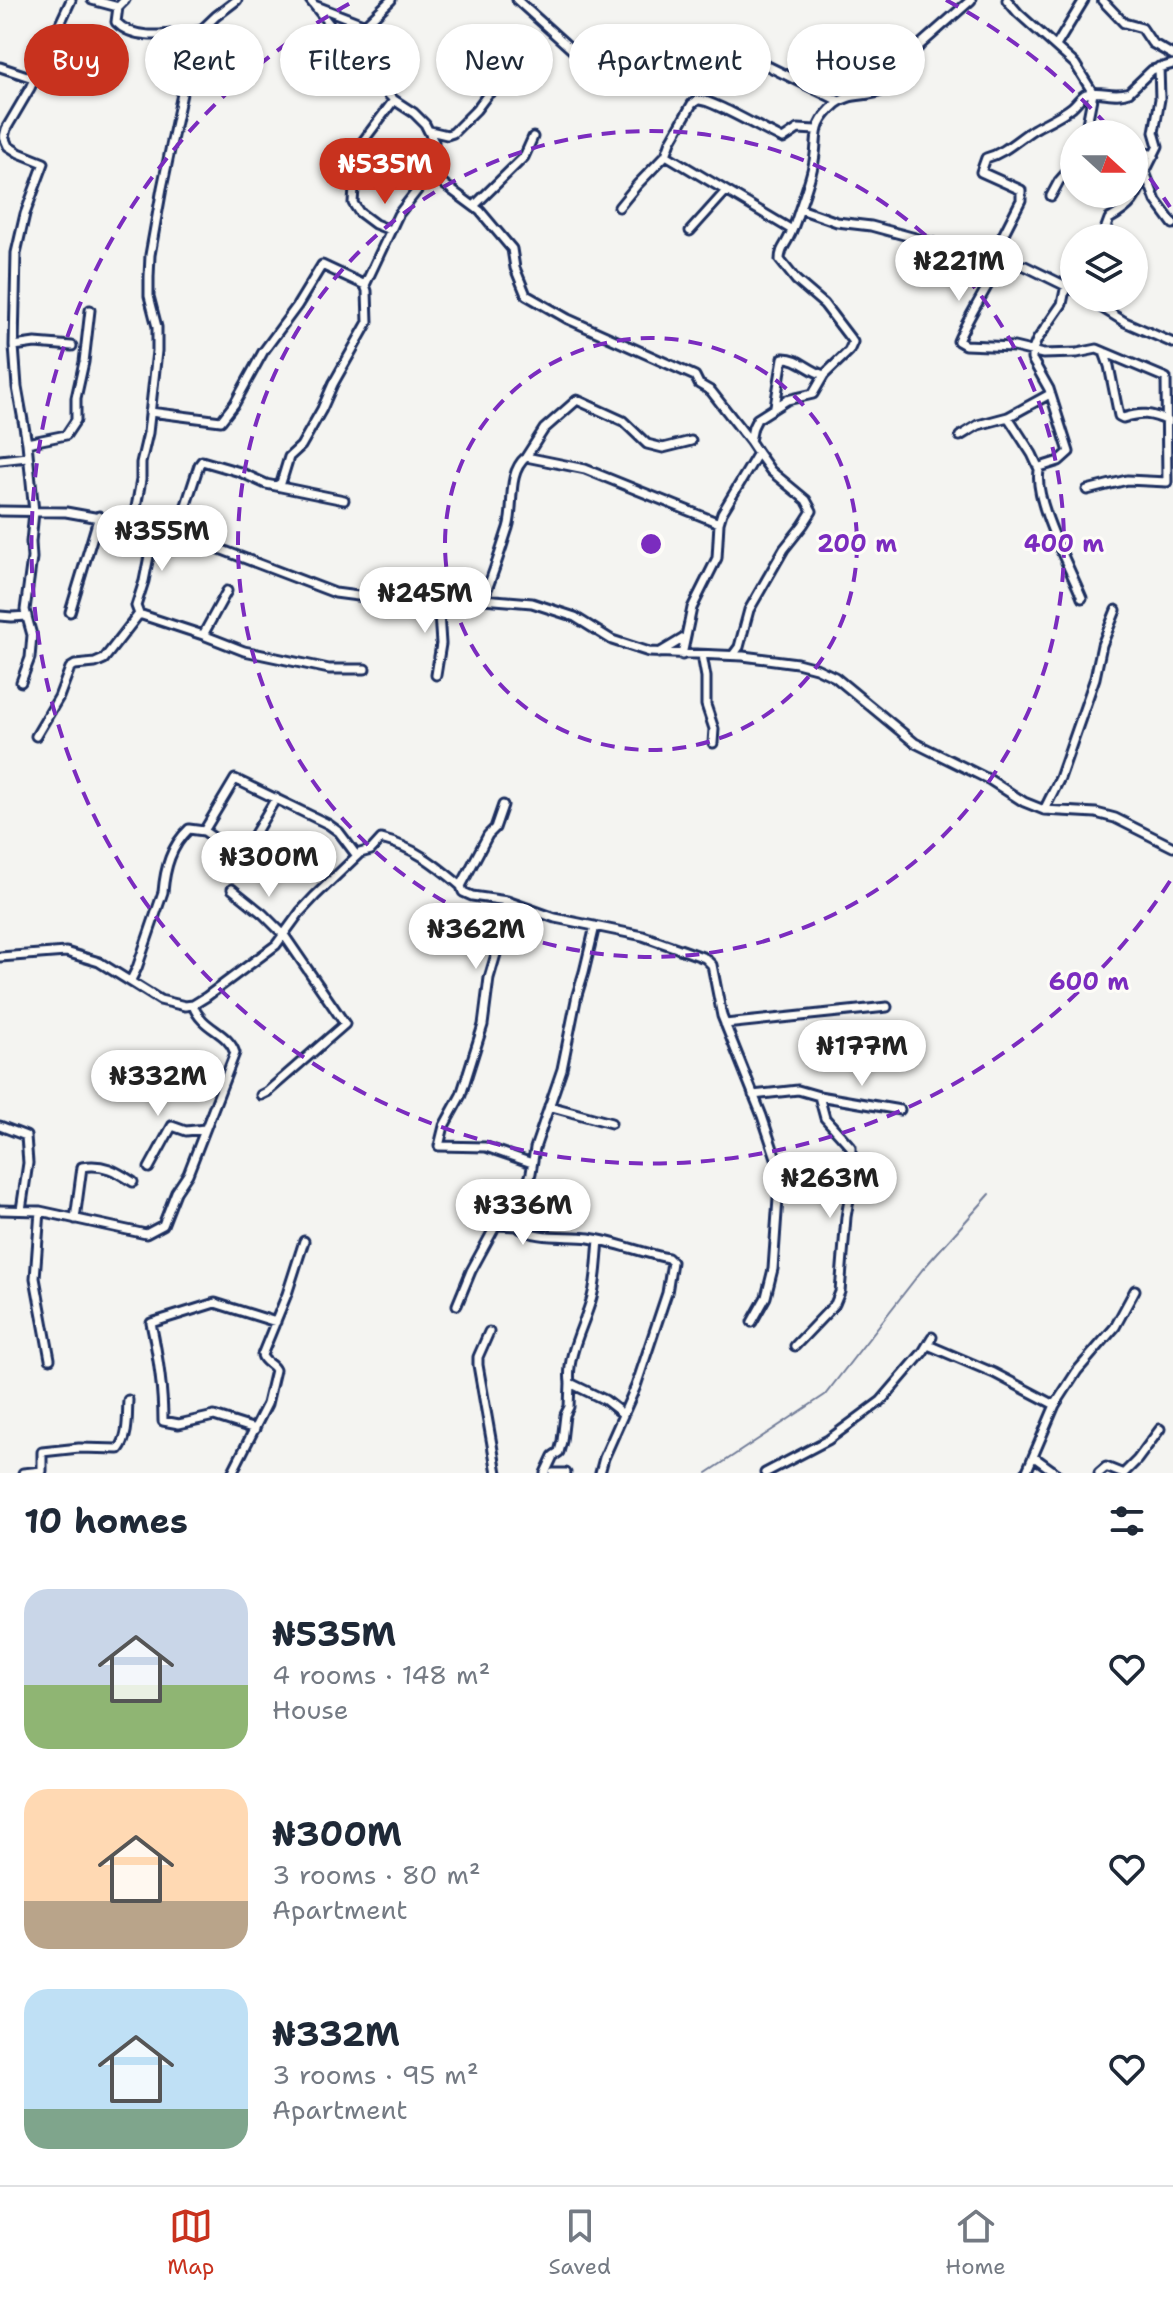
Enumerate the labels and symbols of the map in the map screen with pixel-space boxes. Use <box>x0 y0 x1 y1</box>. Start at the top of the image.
north arrow <box>1060 120 1148 208</box>
pin: ₦535M <box>329 138 441 206</box>
pin: ₦221M <box>903 235 1015 303</box>
pin: ₦355M <box>106 505 218 573</box>
text: 200 m <box>817 528 897 560</box>
text: 400 m <box>1024 528 1104 560</box>
centre of rings <box>637 530 665 558</box>
pin: ₦245M <box>369 567 481 635</box>
pin: ₦300M <box>213 831 325 899</box>
pin: ₦362M <box>420 903 532 971</box>
text: 600 m <box>1049 966 1129 998</box>
pin: ₦177M <box>806 1020 918 1088</box>
pin: ₦332M <box>102 1050 214 1118</box>
pin: ₦263M <box>774 1152 886 1220</box>
pin: ₦336M <box>467 1179 579 1247</box>

